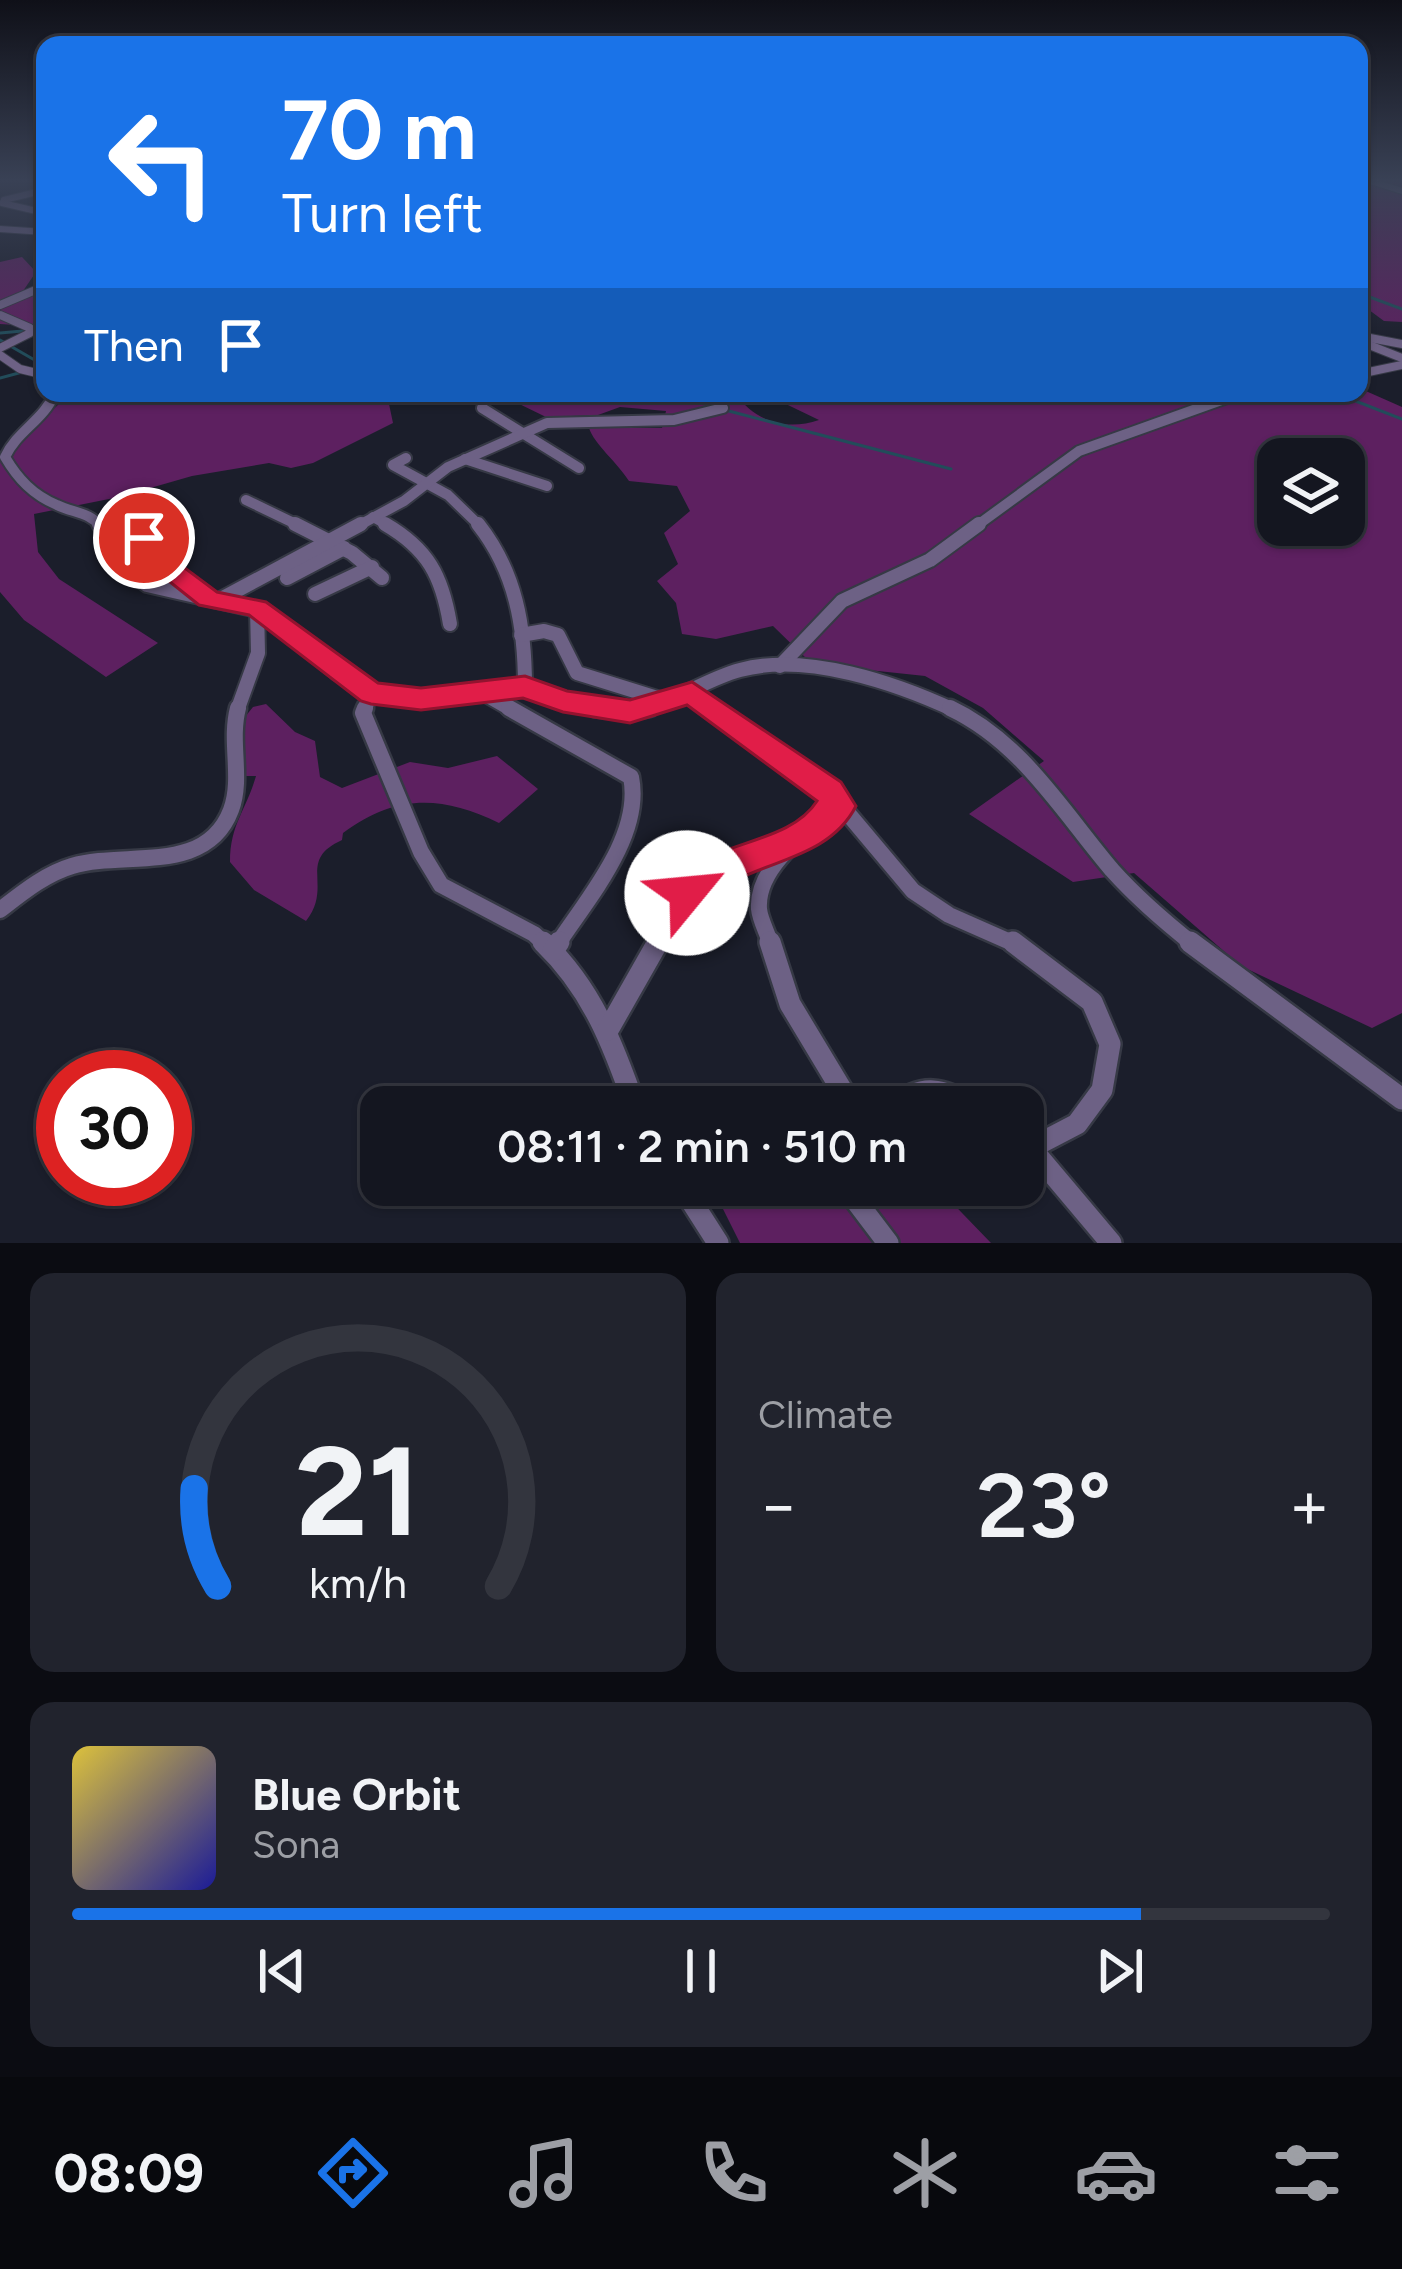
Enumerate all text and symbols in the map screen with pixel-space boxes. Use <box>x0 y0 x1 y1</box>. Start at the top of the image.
text: 70 m <box>282 79 476 180</box>
icon: left <box>84 84 240 240</box>
text: Turn left <box>282 181 483 246</box>
icon: arrive <box>208 312 274 378</box>
text: Then <box>84 318 184 372</box>
map controls <box>1257 438 1365 546</box>
button: layers <box>1257 438 1365 546</box>
pin <box>93 487 195 589</box>
icon: arrive <box>111 505 177 571</box>
position arrow <box>624 830 750 956</box>
speed limit sign: 30 <box>36 1050 192 1206</box>
text: 08:11 · 2 min · 510 m <box>497 1119 907 1173</box>
text: Climate <box>758 1391 893 1438</box>
text: 21 <box>296 1416 420 1566</box>
text: 23° <box>977 1451 1111 1560</box>
text: − <box>758 1465 799 1545</box>
text: + <box>1289 1465 1330 1545</box>
text: km/h <box>309 1556 407 1608</box>
text: Blue Orbit <box>252 1767 461 1821</box>
text: Sona <box>252 1821 340 1868</box>
icon: previous <box>249 1938 315 2004</box>
icon: pause <box>668 1938 734 2004</box>
icon: next <box>1087 1938 1153 2004</box>
icon: directions <box>311 2131 395 2215</box>
icon: music <box>502 2131 586 2215</box>
icon: phone <box>692 2131 776 2215</box>
icon: climate <box>883 2131 967 2215</box>
icon: car <box>1074 2131 1158 2215</box>
icon: filters <box>1265 2131 1349 2215</box>
text: 08:09 <box>53 2141 204 2206</box>

